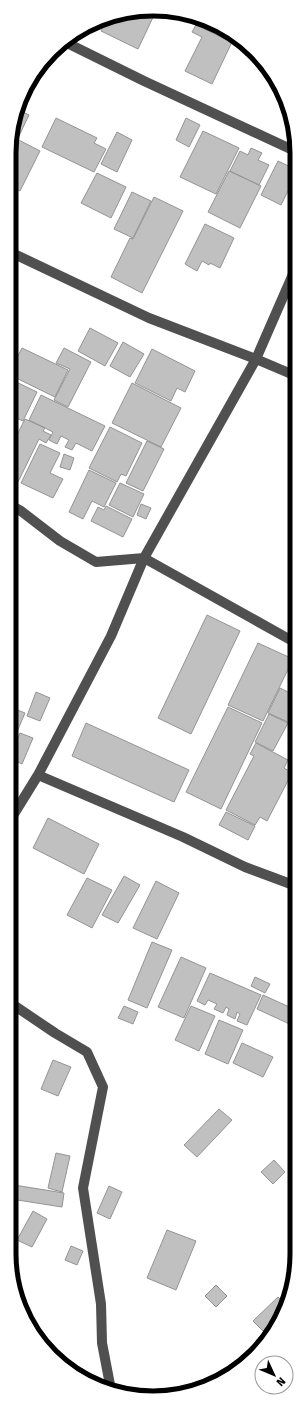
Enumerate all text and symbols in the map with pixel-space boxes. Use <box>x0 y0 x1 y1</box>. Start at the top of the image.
north arrow <box>254 1355 294 1395</box>
text: N <box>274 1374 288 1389</box>

